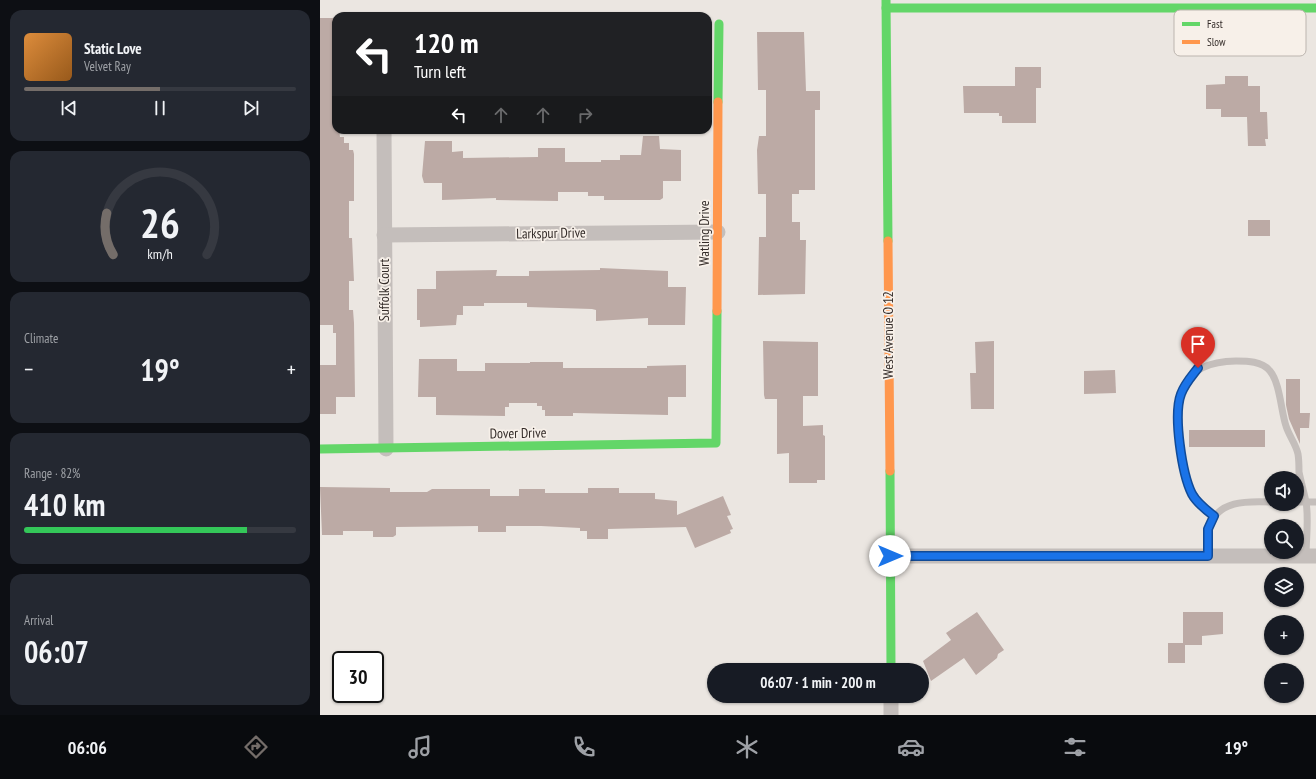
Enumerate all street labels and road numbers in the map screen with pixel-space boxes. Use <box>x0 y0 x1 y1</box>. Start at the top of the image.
street label: Watling Drive <box>695 200 713 266</box>
street label: Larkspur Drive <box>516 223 586 243</box>
street label: Suffolk Court <box>375 259 393 321</box>
street label: West Avenue O 12 <box>879 291 897 379</box>
street label: Dover Drive <box>489 424 547 442</box>

